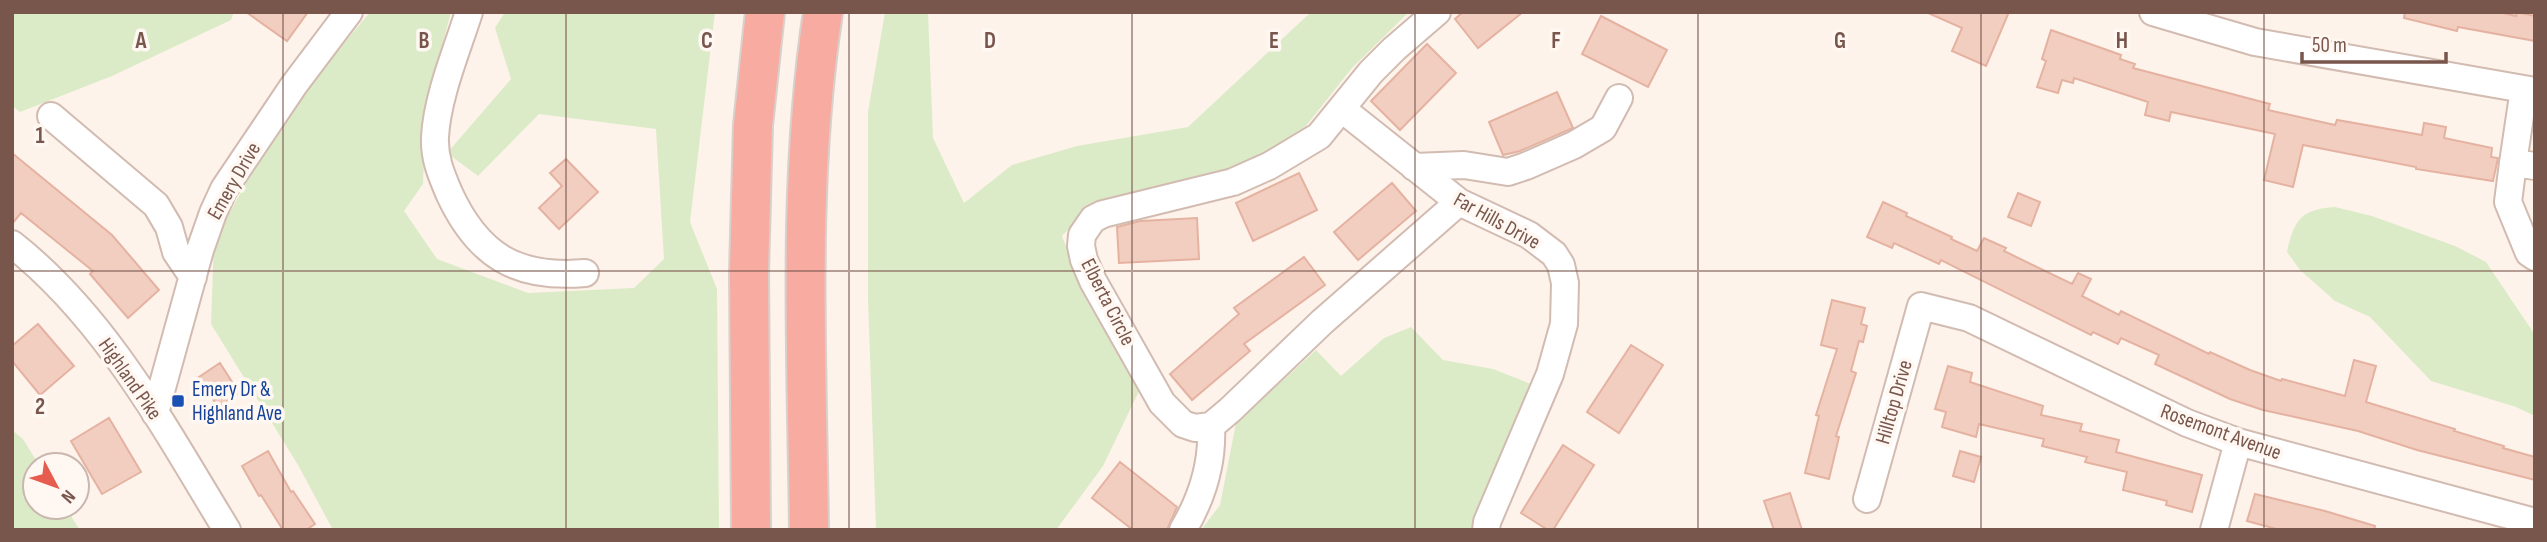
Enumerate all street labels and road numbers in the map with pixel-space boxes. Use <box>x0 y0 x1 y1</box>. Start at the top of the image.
street label: Emery Drive <box>202 138 266 224</box>
street label: Far Hills Drive <box>1449 187 1545 255</box>
street label: Elberta Circle <box>1075 254 1141 350</box>
street label: Highland Pike <box>93 333 167 425</box>
street label: Hilltop Drive <box>1870 357 1918 447</box>
street label: Rosemont Avenue <box>2157 399 2285 465</box>

